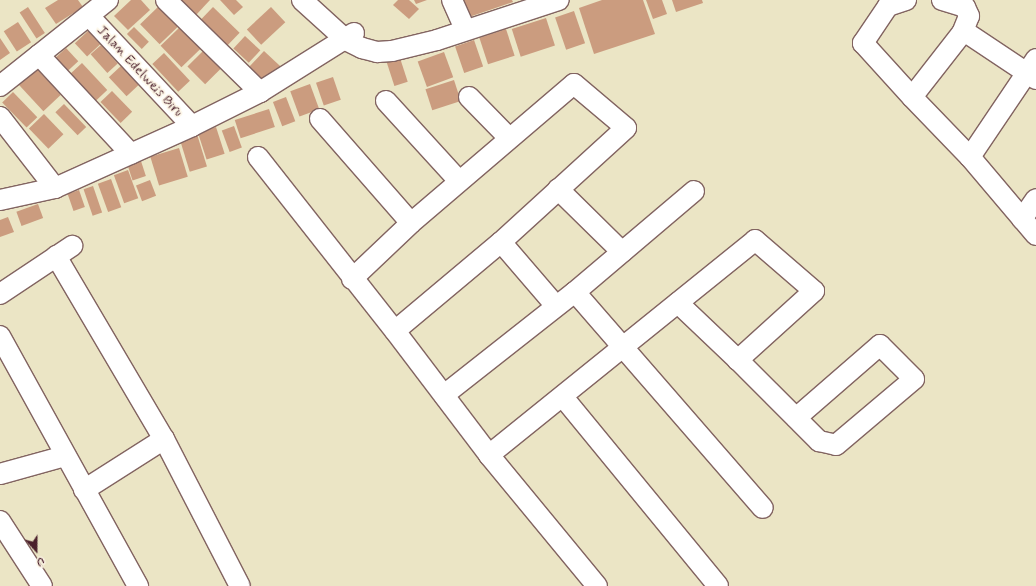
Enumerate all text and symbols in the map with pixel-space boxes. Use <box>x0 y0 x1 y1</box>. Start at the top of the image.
street label: Jalan Edelweis Biru <box>94 22 186 120</box>
north arrow <box>16 530 56 570</box>
text: U <box>34 553 46 569</box>

